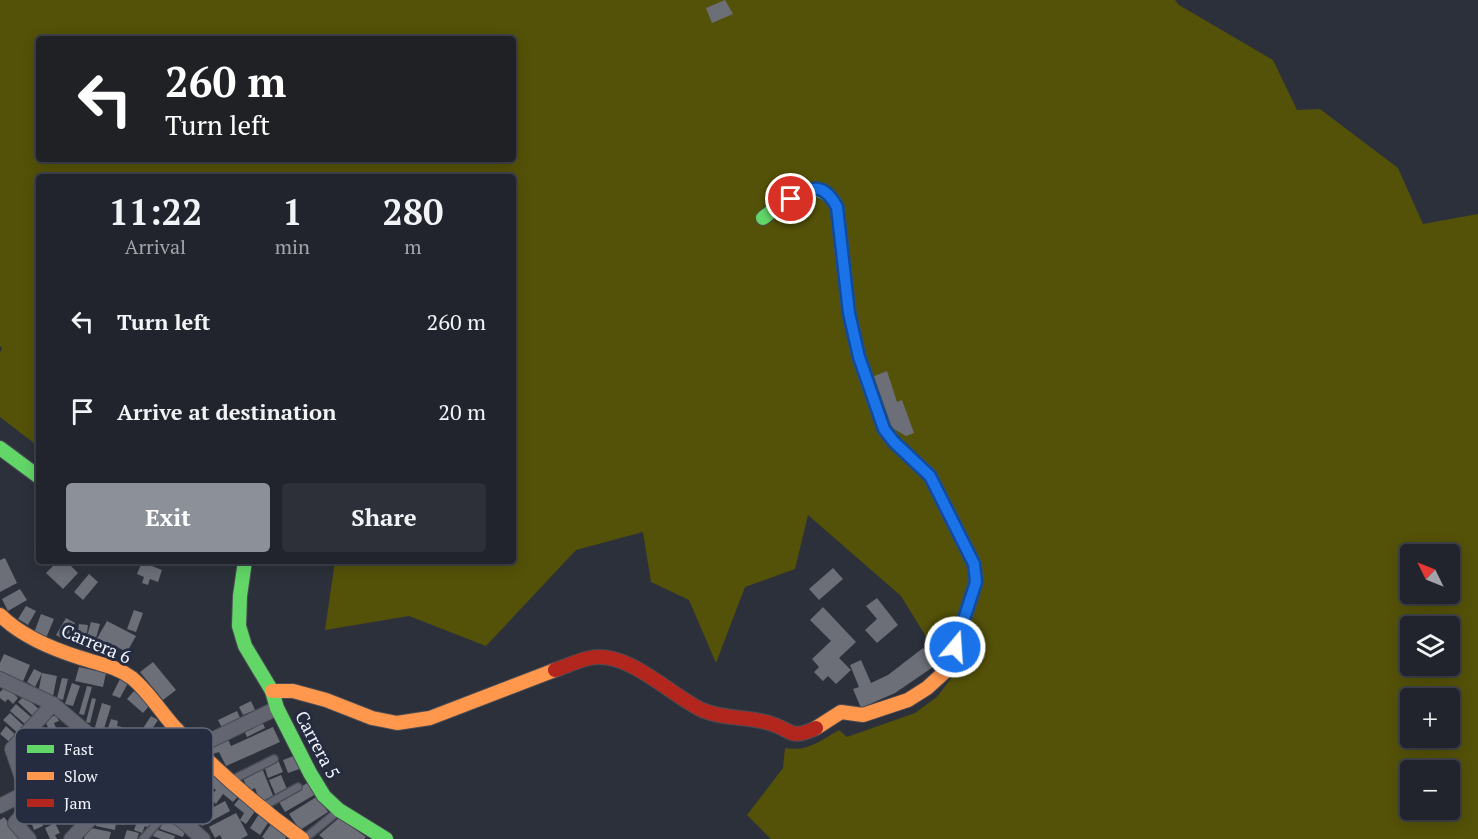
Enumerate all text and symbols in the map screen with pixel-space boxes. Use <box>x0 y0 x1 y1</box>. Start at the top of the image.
text: 260 m <box>165 53 286 109</box>
icon: left <box>66 60 144 138</box>
text: Turn left <box>165 107 270 143</box>
pin <box>765 173 816 224</box>
icon: arrive <box>774 182 807 215</box>
text: 11:22 <box>109 188 202 235</box>
text: 1 <box>282 188 303 235</box>
text: 280 <box>382 188 443 235</box>
text: Arrival <box>125 233 186 260</box>
text: min <box>275 233 310 260</box>
text: m <box>404 233 422 260</box>
icon: left <box>66 305 99 338</box>
text: Turn left <box>117 307 210 336</box>
text: 260 m <box>426 307 486 336</box>
icon: arrive <box>66 395 99 428</box>
text: Arrive at destination <box>117 397 336 426</box>
text: 20 m <box>438 397 486 426</box>
button: Exit <box>66 483 270 552</box>
button: Share <box>282 483 486 552</box>
north arrow <box>1400 544 1460 604</box>
map controls <box>1400 544 1460 820</box>
position arrow <box>923 615 987 679</box>
button: layers <box>1400 616 1460 676</box>
street label: Carrera 6 <box>58 618 135 669</box>
button: + <box>1400 688 1460 748</box>
street label: Carrera 5 <box>290 706 346 783</box>
legend <box>15 728 213 824</box>
text: Fast <box>64 738 94 760</box>
button: − <box>1400 760 1460 820</box>
text: Slow <box>64 765 98 787</box>
text: Jam <box>64 792 92 814</box>

